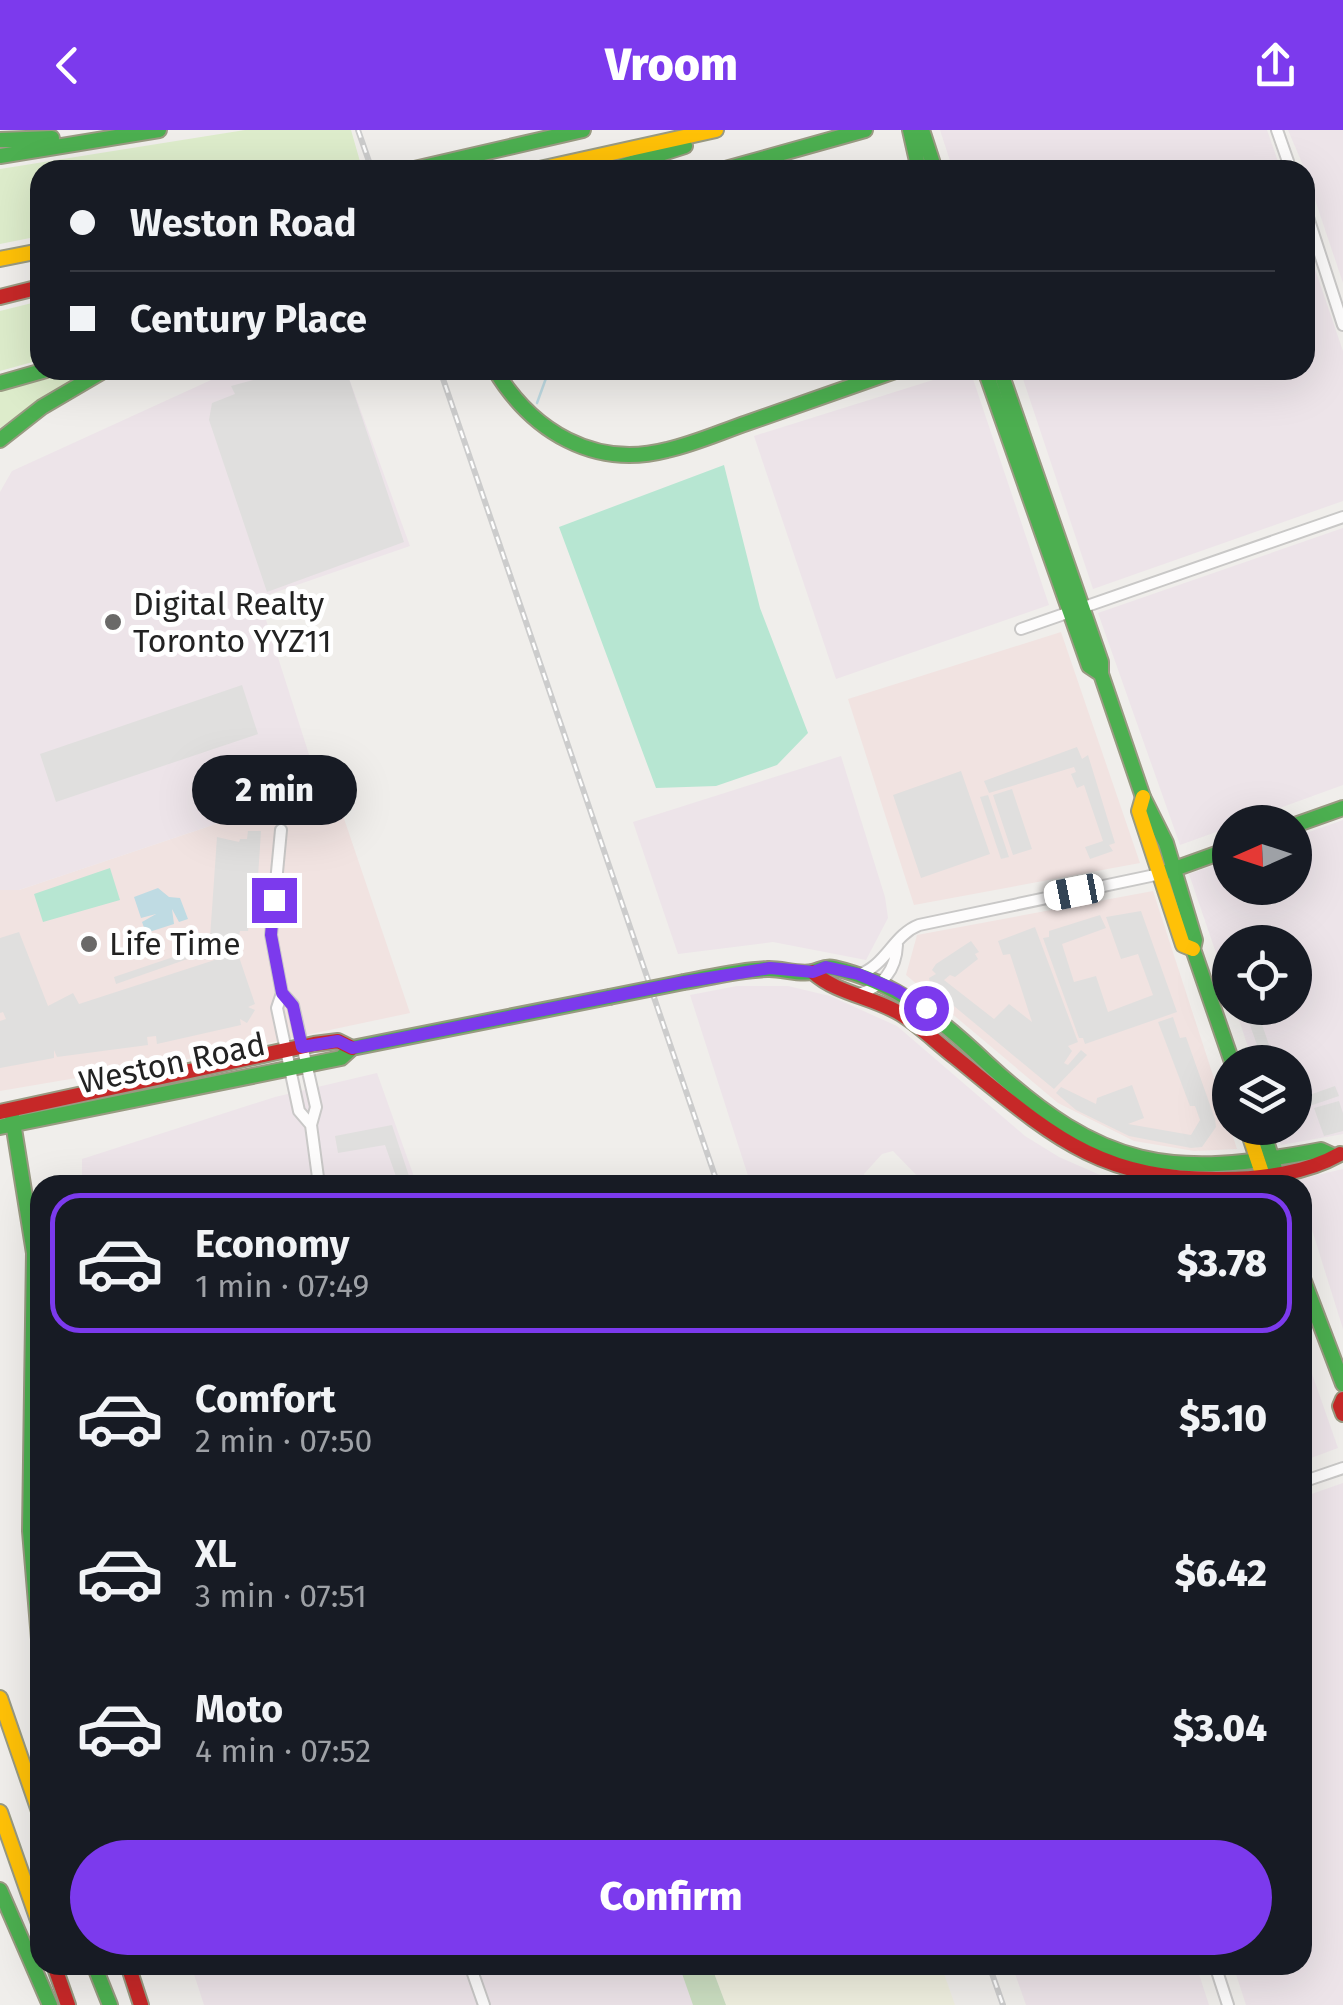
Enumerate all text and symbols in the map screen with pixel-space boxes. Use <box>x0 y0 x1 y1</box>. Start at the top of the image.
icon: back <box>40 38 95 93</box>
text: Vroom <box>605 38 738 92</box>
icon: share <box>1248 38 1303 93</box>
text: Weston Road <box>130 200 357 246</box>
text: Century Place <box>130 296 367 342</box>
place label: Digital Realty Toronto YYZ11 <box>133 585 332 660</box>
marker: Digital Realty Toronto YYZ11 <box>102 611 124 633</box>
callout: 2 min <box>192 755 356 825</box>
text: 2 min <box>235 771 314 809</box>
north arrow <box>1212 805 1312 905</box>
map controls <box>1212 805 1312 1145</box>
car <box>1042 872 1106 912</box>
route end <box>252 878 297 923</box>
place label: Life Time <box>109 925 241 963</box>
button: locate <box>1212 925 1312 1025</box>
marker: Life Time <box>78 933 100 955</box>
route start <box>904 986 949 1031</box>
street label: Weston Road <box>75 1025 269 1101</box>
button: layers <box>1212 1045 1312 1145</box>
icon: car <box>75 1218 165 1308</box>
text: Economy <box>195 1221 350 1267</box>
text: $3.78 <box>1177 1240 1267 1286</box>
text: 1 min · 07:49 <box>195 1267 369 1305</box>
icon: car <box>75 1373 165 1463</box>
text: Comfort <box>195 1376 336 1422</box>
text: $5.10 <box>1179 1395 1267 1441</box>
text: 2 min · 07:50 <box>195 1422 372 1460</box>
icon: car <box>75 1528 165 1618</box>
text: XL <box>195 1531 237 1577</box>
text: $6.42 <box>1175 1550 1267 1596</box>
text: 3 min · 07:51 <box>195 1577 367 1615</box>
icon: car <box>75 1683 165 1773</box>
text: Moto <box>195 1686 283 1732</box>
text: $3.04 <box>1173 1705 1267 1751</box>
text: 4 min · 07:52 <box>195 1732 371 1770</box>
button: Confirm <box>70 1840 1272 1955</box>

